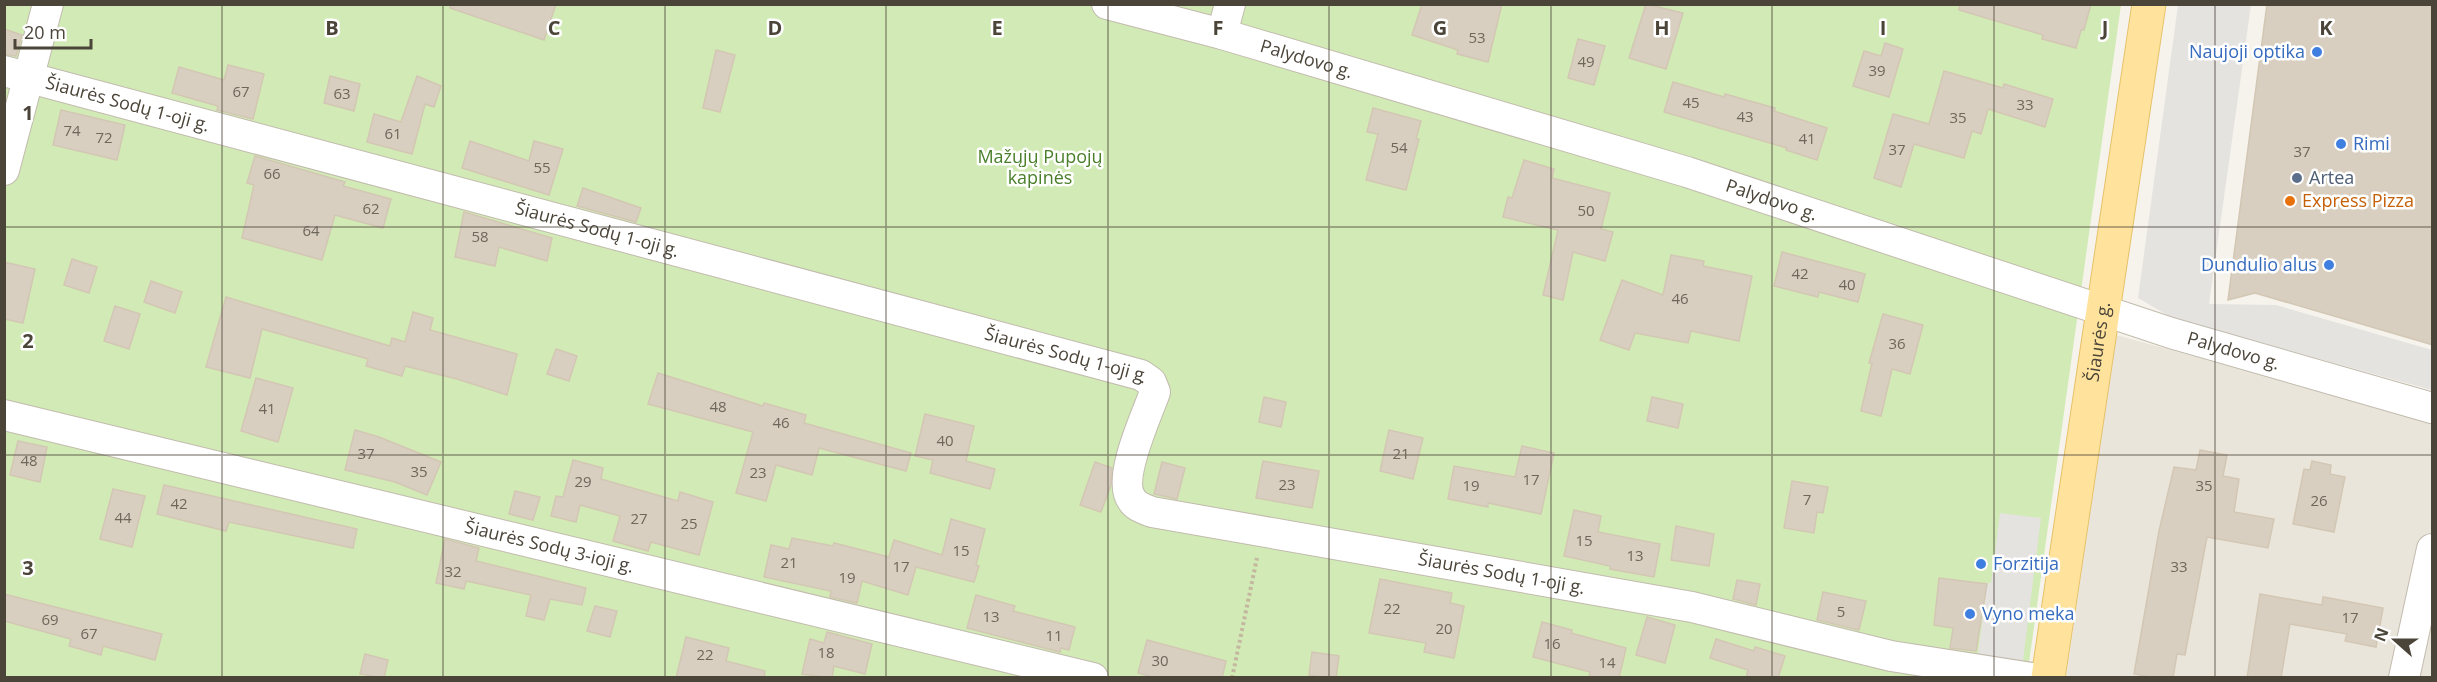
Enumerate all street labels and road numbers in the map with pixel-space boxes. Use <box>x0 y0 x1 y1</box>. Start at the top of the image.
street label: Palydovo g. <box>1258 33 1356 83</box>
street label: Šiaurės Sodų 1-oji g. <box>43 70 213 137</box>
street label: Palydovo g. <box>1723 173 1821 226</box>
street label: Šiaurės Sodų 1-oji g. <box>513 195 682 262</box>
street label: Šiaurės g. <box>2080 300 2115 383</box>
street label: Šiaurės Sodų 1-oji g. <box>982 321 1155 388</box>
street label: Palydovo g. <box>2185 325 2283 375</box>
street label: Šiaurės Sodų 3-ioji g. <box>462 514 637 578</box>
street label: Šiaurės Sodų 1-oji g. <box>1417 546 1587 599</box>

